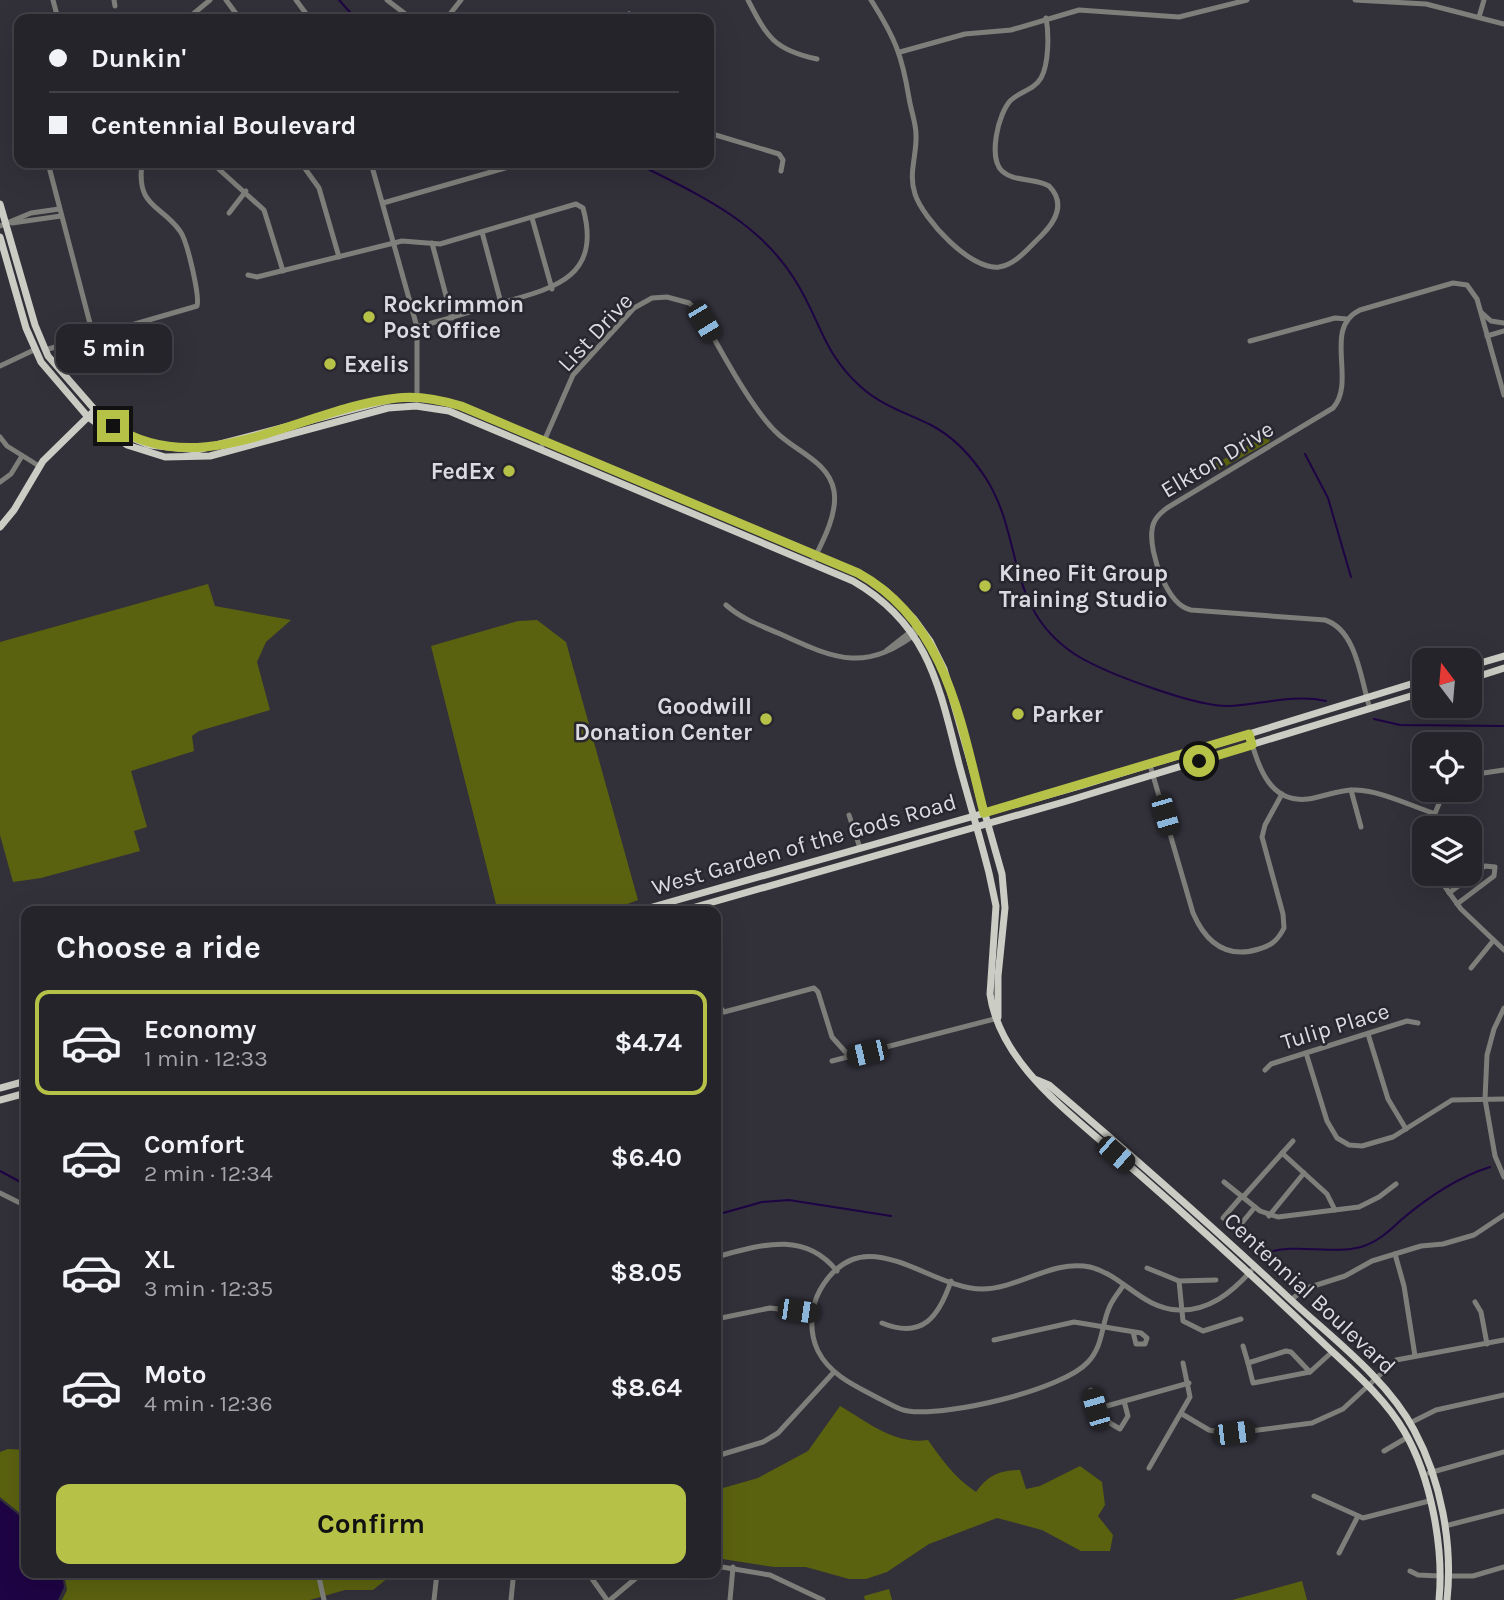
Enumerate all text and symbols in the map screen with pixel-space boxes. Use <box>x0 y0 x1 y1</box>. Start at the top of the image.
text: Dunkin' <box>91 43 186 74</box>
text: Centennial Boulevard <box>91 110 357 141</box>
street label: List Drive <box>552 287 638 377</box>
place label: Rockrimmon Post Office <box>383 291 524 344</box>
car <box>685 299 724 345</box>
marker: Rockrimmon Post Office <box>361 309 377 325</box>
callout: 5 min <box>55 324 171 374</box>
text: 5 min <box>83 335 145 362</box>
place label: Exelis <box>344 351 409 378</box>
marker: Exelis <box>322 356 338 372</box>
route end <box>97 410 129 442</box>
street label: Elkton Drive <box>1156 415 1278 504</box>
place label: FedEx <box>431 458 495 485</box>
marker: FedEx <box>501 463 517 479</box>
place label: Kineo Fit Group Training Studio <box>999 560 1168 613</box>
marker: Kineo Fit Group Training Studio <box>977 578 993 594</box>
north arrow <box>1412 648 1482 718</box>
map controls <box>1412 648 1482 886</box>
place label: Goodwill Donation Center <box>574 693 752 746</box>
place label: Parker <box>1032 701 1103 728</box>
marker: Parker <box>1010 706 1026 722</box>
marker: Goodwill Donation Center <box>758 711 774 727</box>
button: locate <box>1412 732 1482 802</box>
route start <box>1183 745 1215 777</box>
street label: West Garden of the Gods Road <box>649 788 960 901</box>
car <box>1150 792 1181 838</box>
button: layers <box>1412 816 1482 886</box>
text: Choose a ride <box>56 929 261 966</box>
street label: Tulip Place <box>1278 997 1392 1056</box>
icon: car <box>60 1011 123 1074</box>
text: Economy <box>144 1014 256 1045</box>
text: $4.74 <box>615 1027 682 1058</box>
car <box>845 1038 890 1068</box>
text: 1 min · 12:33 <box>144 1045 268 1072</box>
icon: car <box>60 1126 123 1189</box>
text: Comfort <box>144 1129 245 1160</box>
car <box>1094 1132 1139 1176</box>
text: $6.40 <box>611 1142 682 1173</box>
text: 2 min · 12:34 <box>144 1160 273 1187</box>
street label: Centennial Boulevard <box>1218 1207 1401 1380</box>
icon: car <box>60 1241 123 1304</box>
text: XL <box>144 1244 175 1275</box>
text: $8.05 <box>610 1257 682 1288</box>
text: 3 min · 12:35 <box>144 1275 273 1302</box>
car <box>776 1298 821 1324</box>
icon: car <box>60 1356 123 1419</box>
text: Moto <box>144 1359 206 1390</box>
text: $8.64 <box>610 1372 682 1403</box>
car <box>1081 1386 1112 1432</box>
text: 4 min · 12:36 <box>144 1390 273 1417</box>
car <box>1212 1420 1257 1446</box>
button: Confirm <box>56 1484 686 1564</box>

